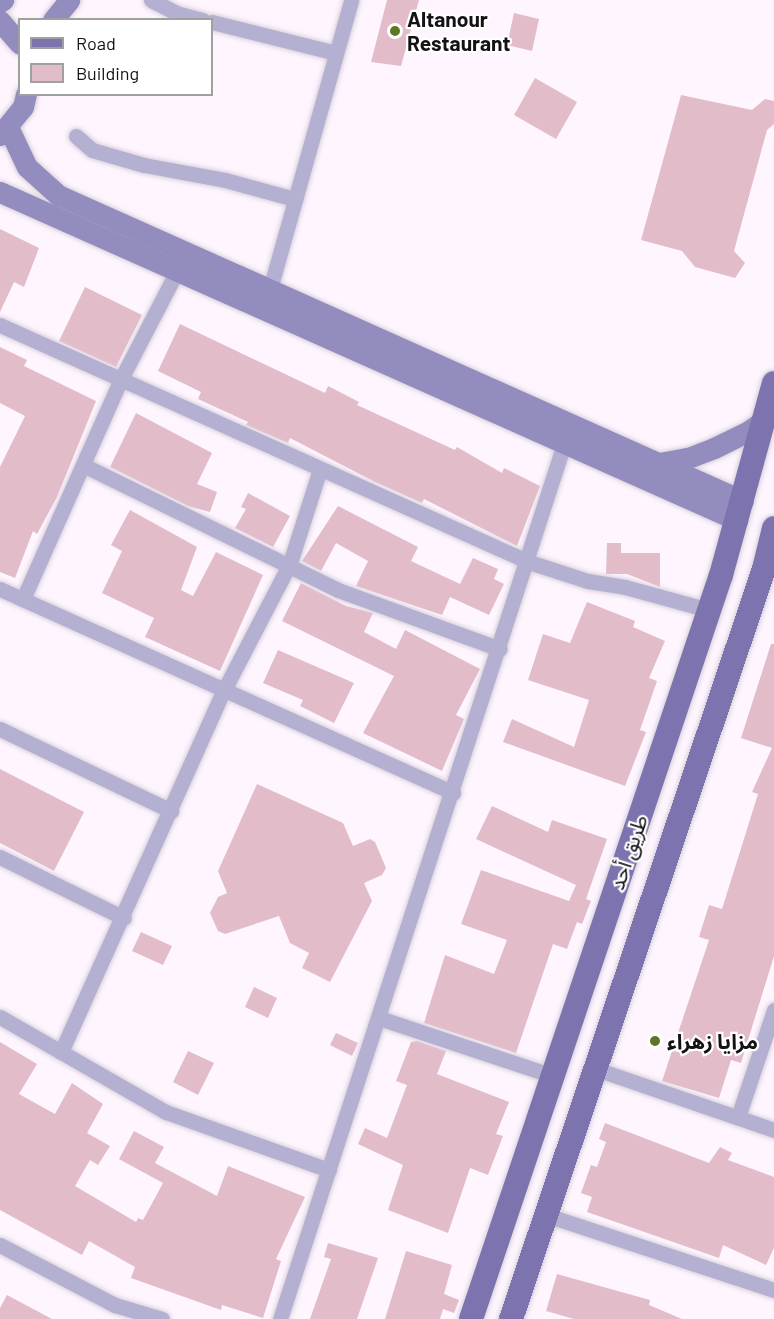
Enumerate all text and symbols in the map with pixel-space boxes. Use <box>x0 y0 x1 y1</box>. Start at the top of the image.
place label: Altanour Restaurant <box>407 6 511 56</box>
legend <box>18 18 213 96</box>
marker: Altanour Restaurant <box>388 24 402 38</box>
text: Road <box>76 32 116 54</box>
text: Building <box>76 62 139 84</box>
street label: طريق أحد <box>603 811 653 893</box>
place label: مزايا زهراء <box>667 1028 758 1054</box>
marker: مزايا زهراء <box>648 1034 662 1048</box>

